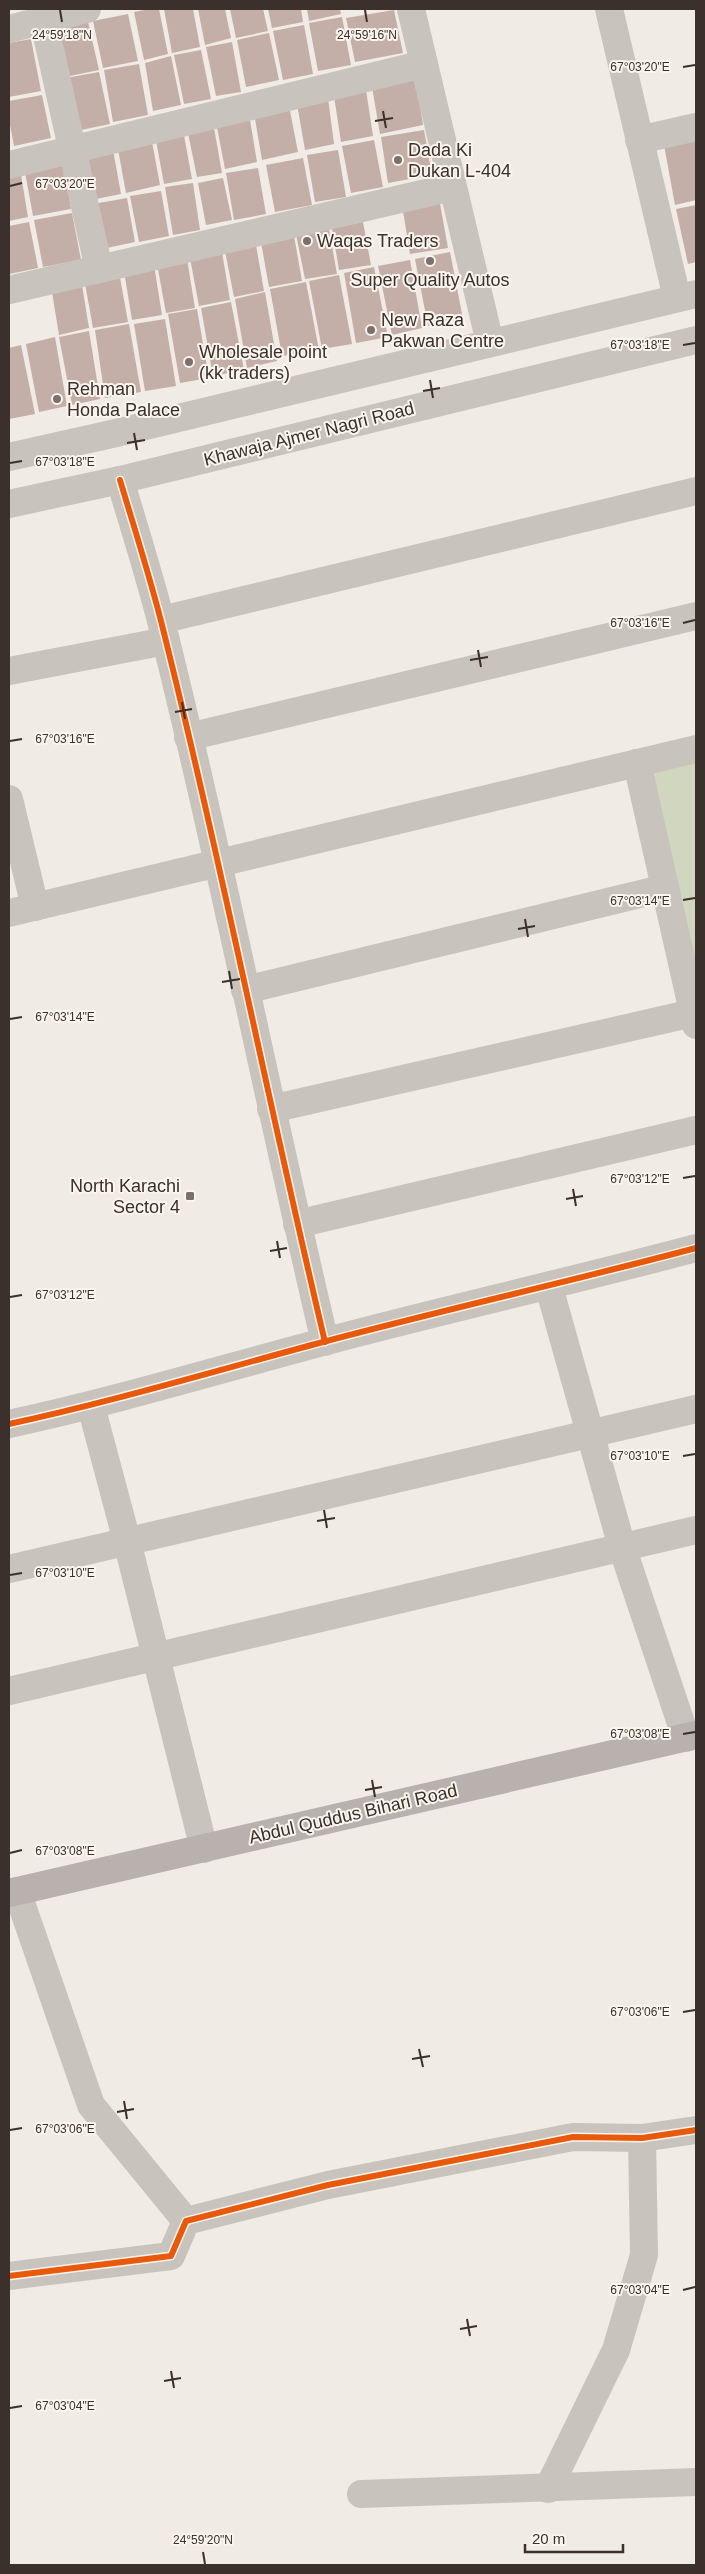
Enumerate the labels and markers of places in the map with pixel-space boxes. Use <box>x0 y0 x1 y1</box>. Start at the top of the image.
place label: Dada Ki Dukan L-404 <box>408 140 511 181</box>
marker: Dada Ki Dukan L-404 <box>392 154 404 166</box>
place label: Waqas Traders <box>317 231 438 251</box>
marker: Waqas Traders <box>301 235 313 247</box>
marker: Super Quality Autos <box>424 255 436 267</box>
place label: Super Quality Autos <box>350 270 510 290</box>
place label: New Raza Pakwan Centre <box>381 310 504 351</box>
marker: New Raza Pakwan Centre <box>365 324 377 336</box>
place label: Wholesale point (kk traders) <box>199 342 327 383</box>
marker: Wholesale point (kk traders) <box>183 356 195 368</box>
place label: Rehman Honda Palace <box>67 379 180 420</box>
marker: Rehman Honda Palace <box>51 393 63 405</box>
place label: North Karachi Sector 4 <box>70 1176 180 1217</box>
marker: North Karachi Sector 4 <box>184 1190 196 1202</box>

